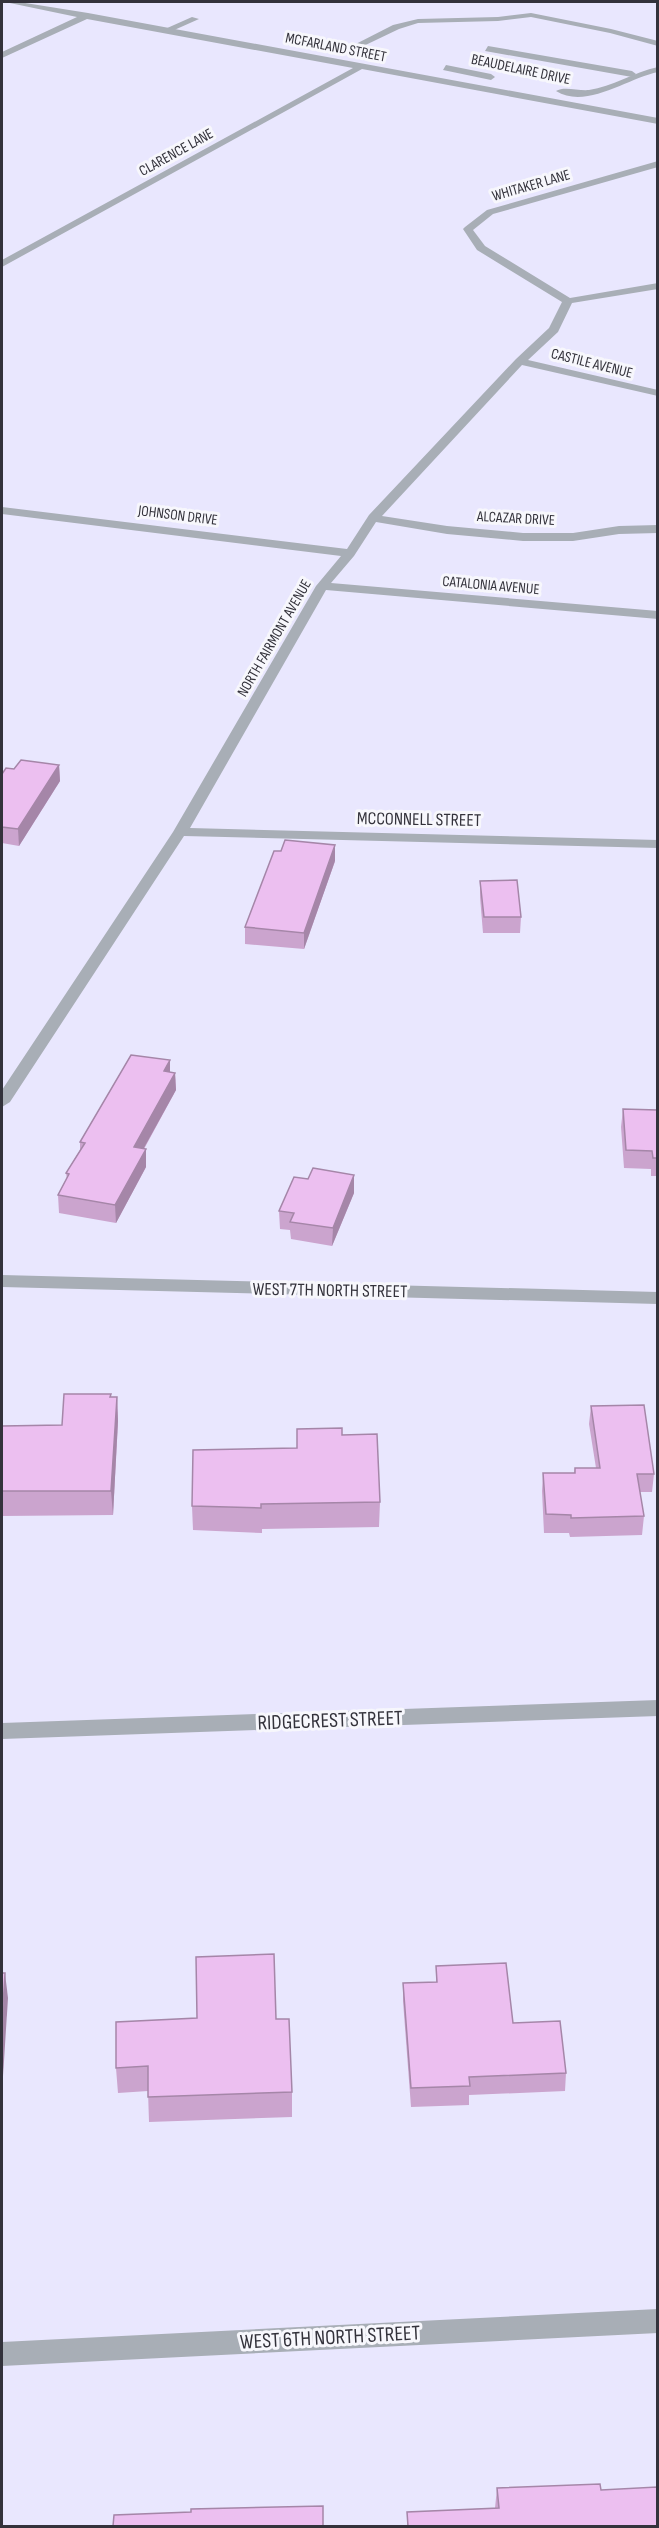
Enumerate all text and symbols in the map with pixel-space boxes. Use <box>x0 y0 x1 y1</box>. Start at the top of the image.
street label: MCFARLAND STREET <box>284 28 388 67</box>
street label: BEAUDELAIRE DRIVE <box>470 50 572 89</box>
street label: CLARENCE LANE <box>136 124 217 181</box>
street label: WHITAKER LANE <box>490 165 572 206</box>
street label: CASTILE AVENUE <box>549 344 635 383</box>
street label: JOHNSON DRIVE <box>136 501 219 530</box>
street label: ALCAZAR DRIVE <box>476 507 555 530</box>
street label: CATALONIA AVENUE <box>442 572 540 599</box>
street label: NORTH FAIRMONT AVENUE <box>233 576 316 700</box>
street label: MCCONNELL STREET <box>357 808 481 831</box>
street label: WEST 7TH NORTH STREET <box>252 1279 408 1302</box>
street label: RIDGECREST STREET <box>257 1705 404 1736</box>
street label: WEST 6TH NORTH STREET <box>239 2320 421 2355</box>

